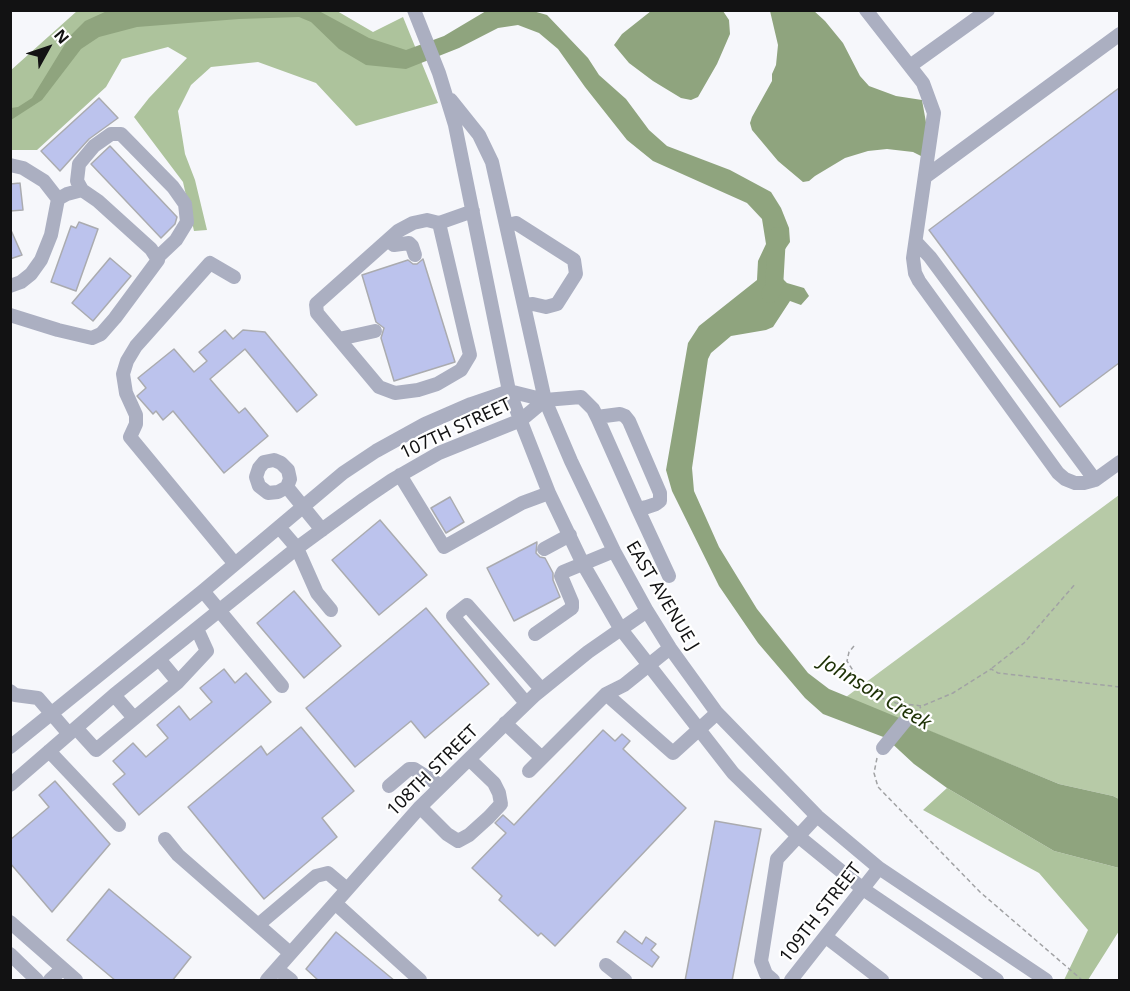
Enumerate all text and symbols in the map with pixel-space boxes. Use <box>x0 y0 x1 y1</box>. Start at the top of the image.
north arrow <box>18 18 78 78</box>
text: N <box>49 24 74 48</box>
street label: 107TH STREET <box>397 394 515 464</box>
street label: EAST AVENUE J <box>621 537 703 655</box>
water label: Johnson Creek <box>815 650 935 736</box>
street label: 108TH STREET <box>383 721 483 821</box>
street label: 109TH STREET <box>776 859 866 967</box>

